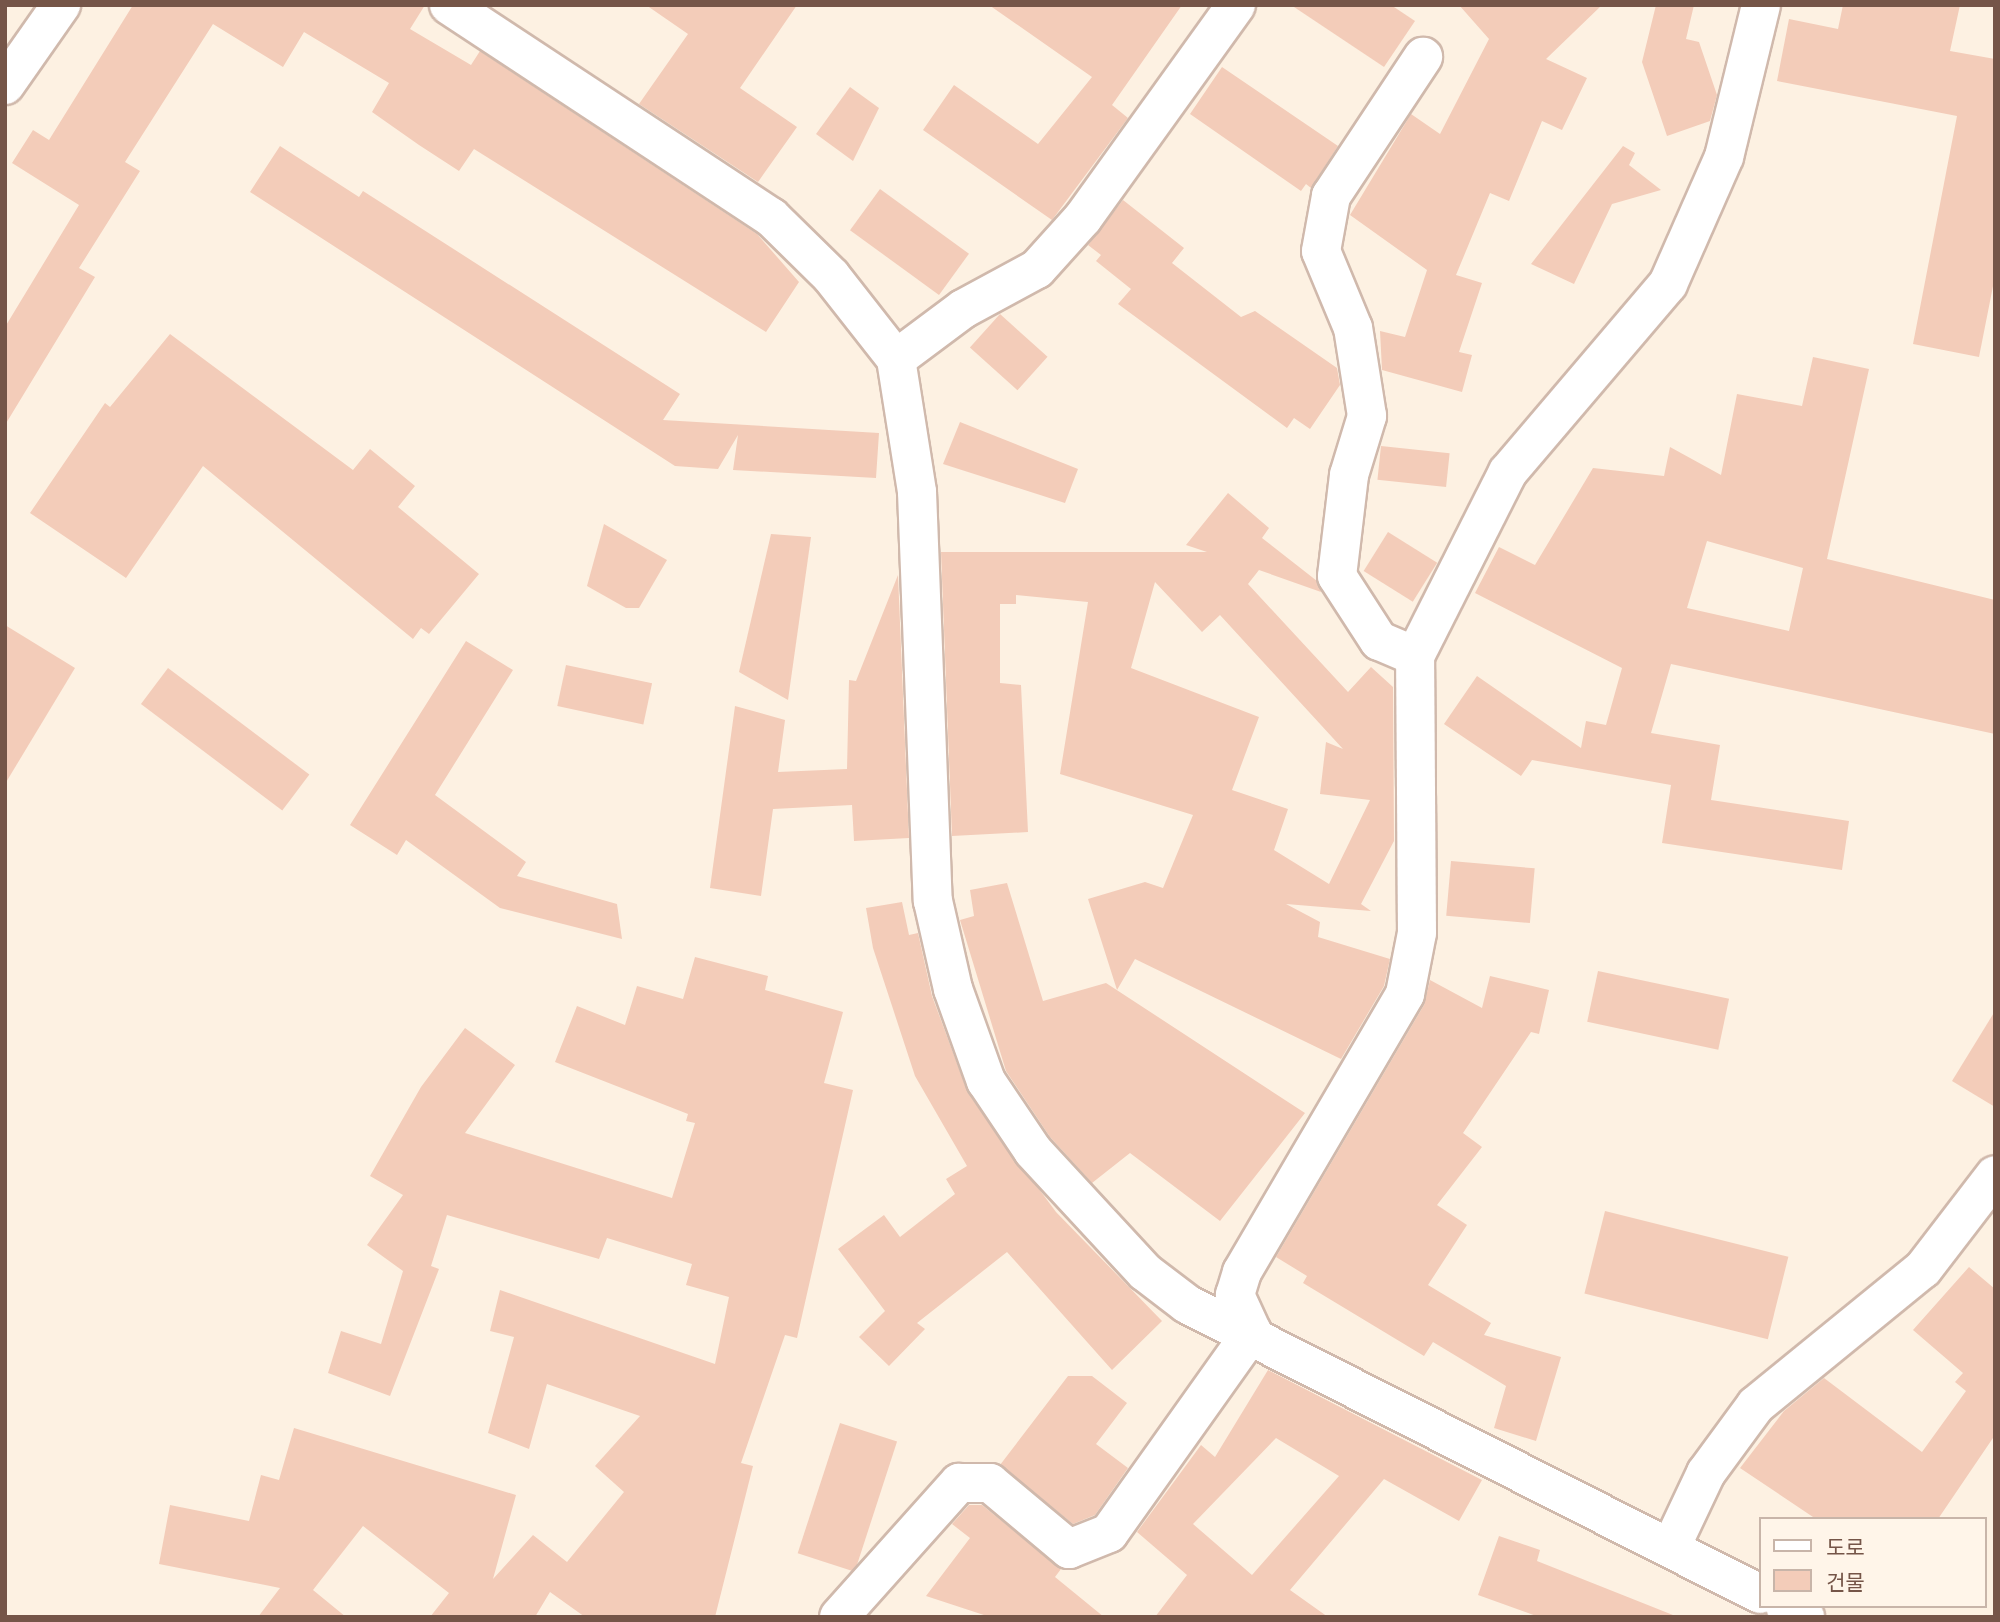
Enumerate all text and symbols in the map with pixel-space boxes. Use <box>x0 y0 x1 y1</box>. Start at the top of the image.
legend <box>1758 1517 1986 1608</box>
text: 도로 <box>1826 1535 1865 1561</box>
text: 건물 <box>1826 1570 1865 1596</box>

